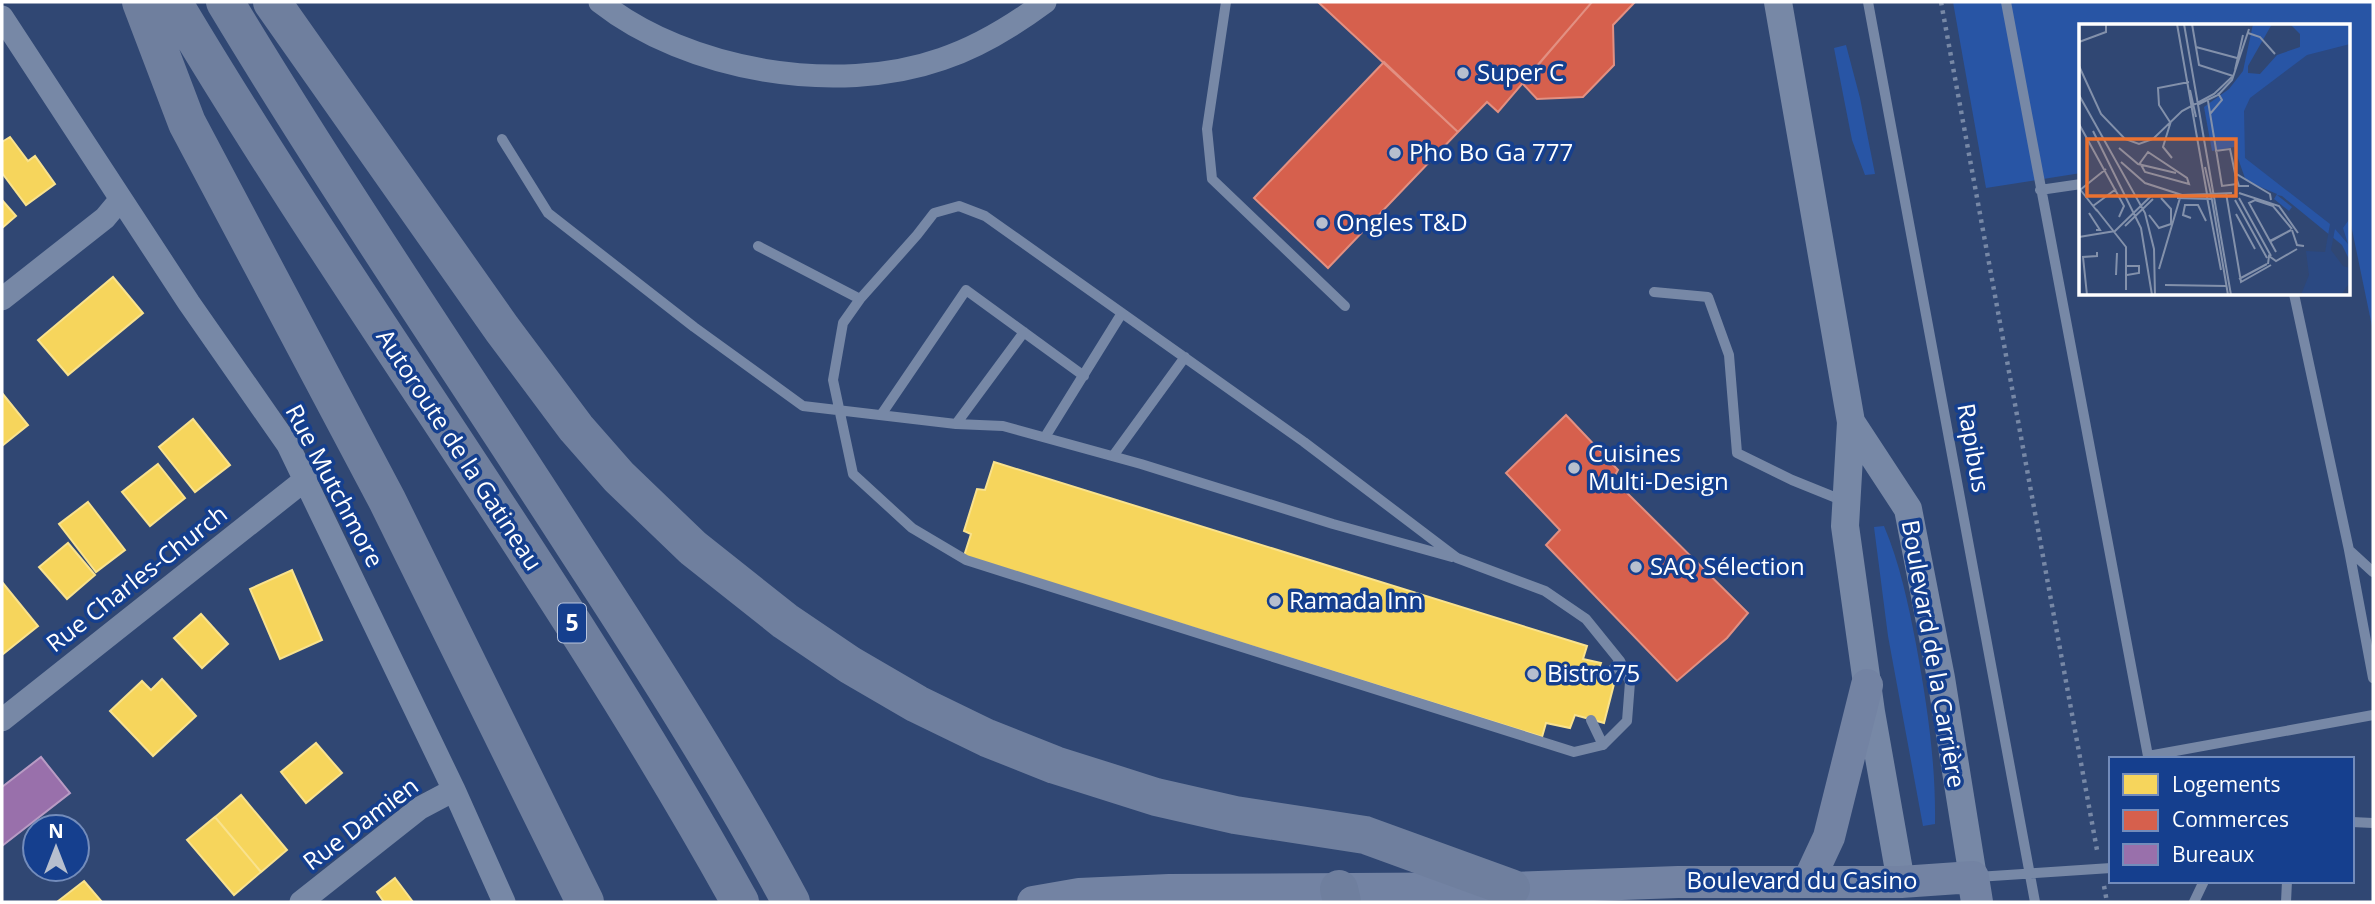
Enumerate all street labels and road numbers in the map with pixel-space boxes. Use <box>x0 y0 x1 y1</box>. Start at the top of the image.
street label: Autoroute de la Gatineau <box>370 322 551 576</box>
street label: Rue Mutchmore <box>278 398 392 573</box>
street label: Rapibus <box>1950 401 1999 495</box>
street label: Rue Charles-Church <box>39 497 234 659</box>
street label: Boulevard de la Carrière <box>1895 517 1974 790</box>
road number: 5 <box>558 604 586 642</box>
street label: Rue Damien <box>296 769 425 877</box>
street label: Boulevard du Casino <box>1687 863 1918 896</box>

